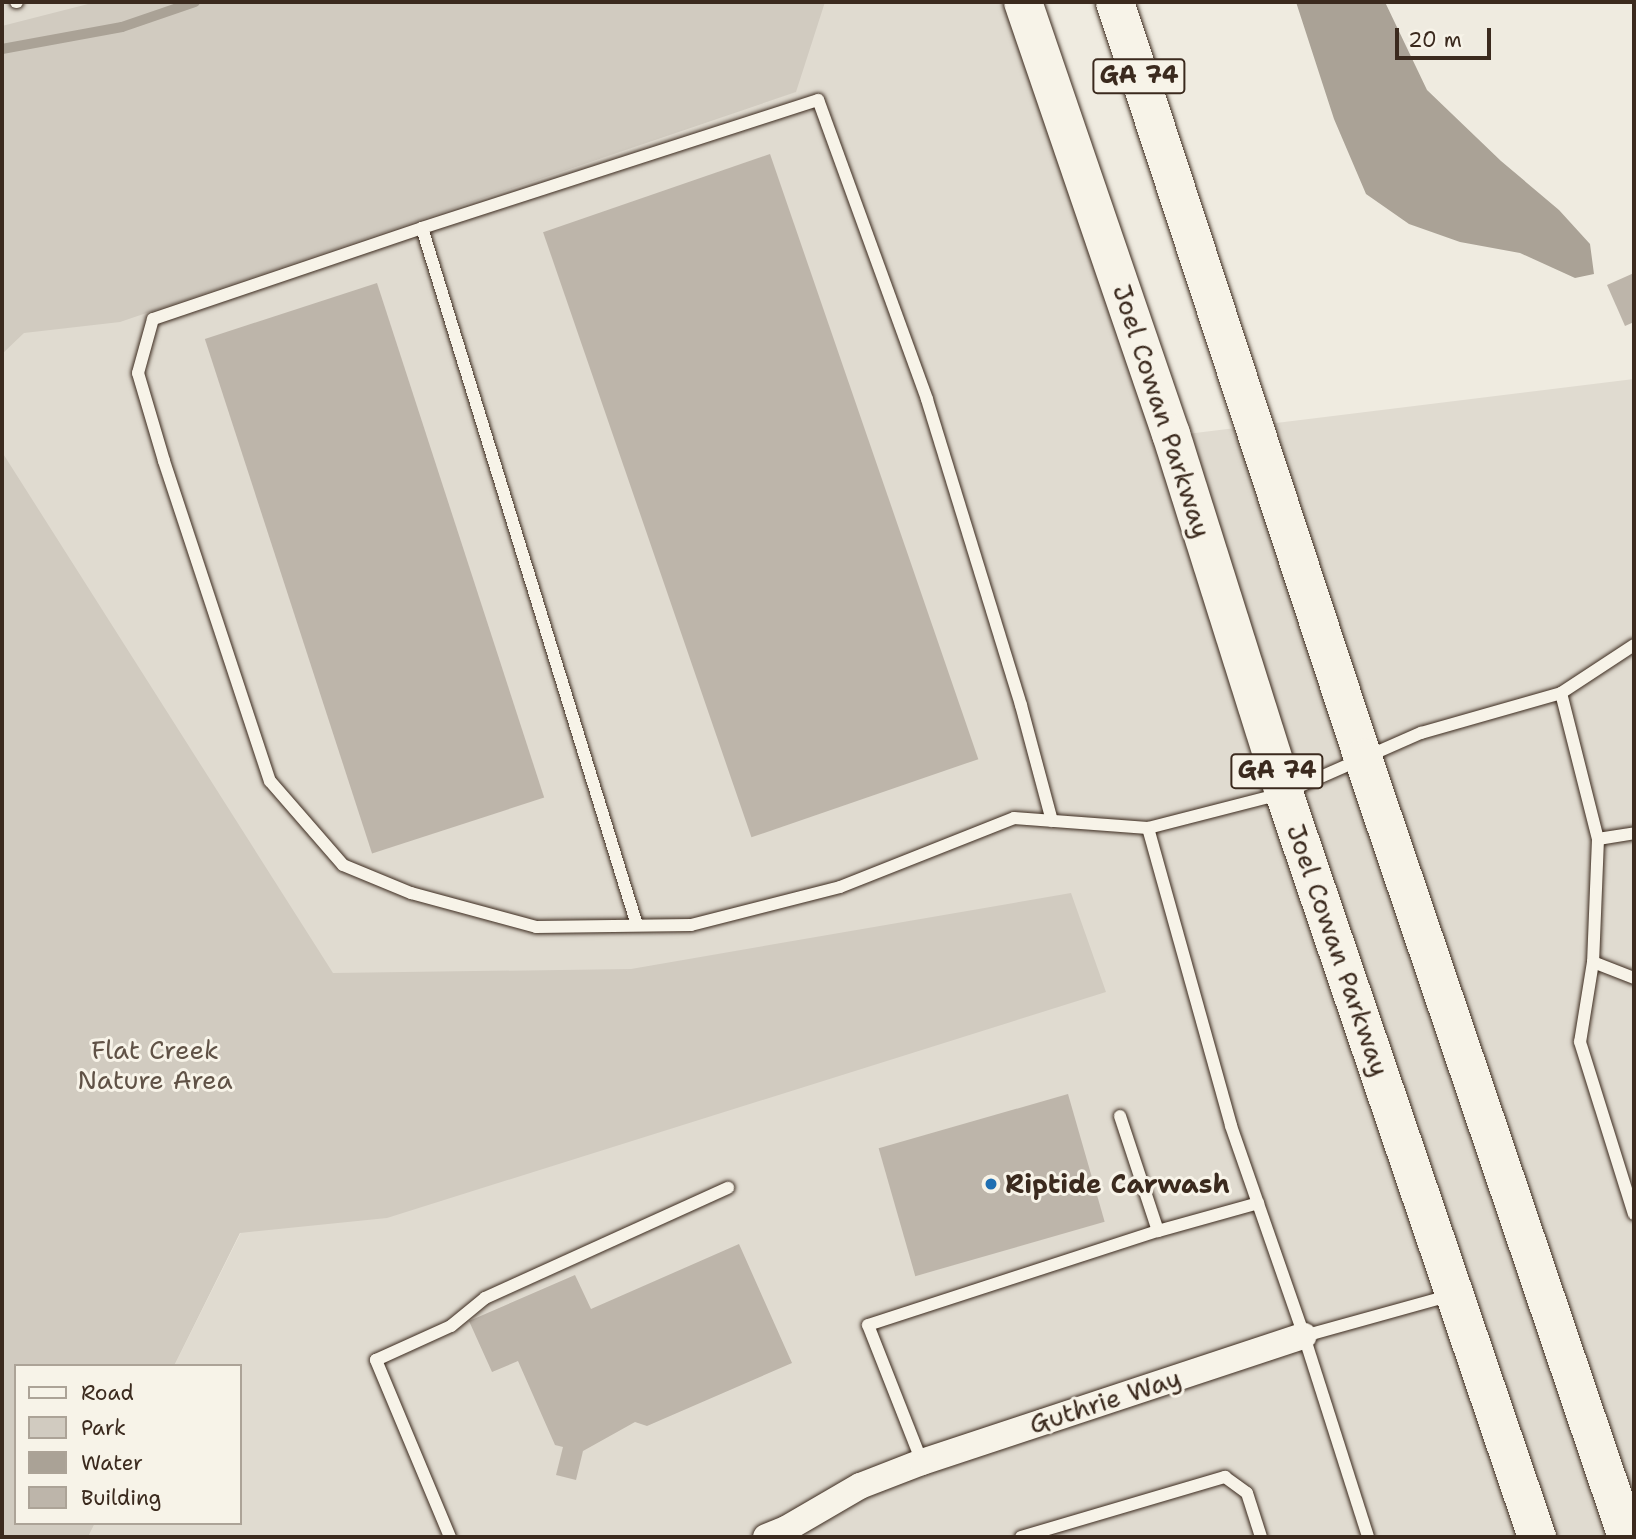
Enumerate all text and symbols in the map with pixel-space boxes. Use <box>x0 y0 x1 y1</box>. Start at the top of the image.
scale bar <box>1398 14 1494 58</box>
text: 20 m <box>1408 26 1462 54</box>
road number: GA 74 <box>1092 56 1186 96</box>
street label: Joel Cowan Parkway <box>1106 280 1218 542</box>
road number: GA 74 <box>1230 750 1324 792</box>
street label: Joel Cowan Parkway <box>1280 820 1396 1080</box>
park label: Flat Creek Nature Area <box>77 1034 233 1096</box>
place label: Riptide Carwash <box>1005 1168 1230 1200</box>
marker: Riptide Carwash <box>983 1176 999 1192</box>
street label: Guthrie Way <box>1025 1362 1185 1440</box>
legend <box>14 1364 242 1525</box>
text: Road <box>81 1379 134 1407</box>
text: Park <box>81 1414 126 1442</box>
text: Water <box>81 1449 143 1477</box>
text: Building <box>81 1484 161 1512</box>

